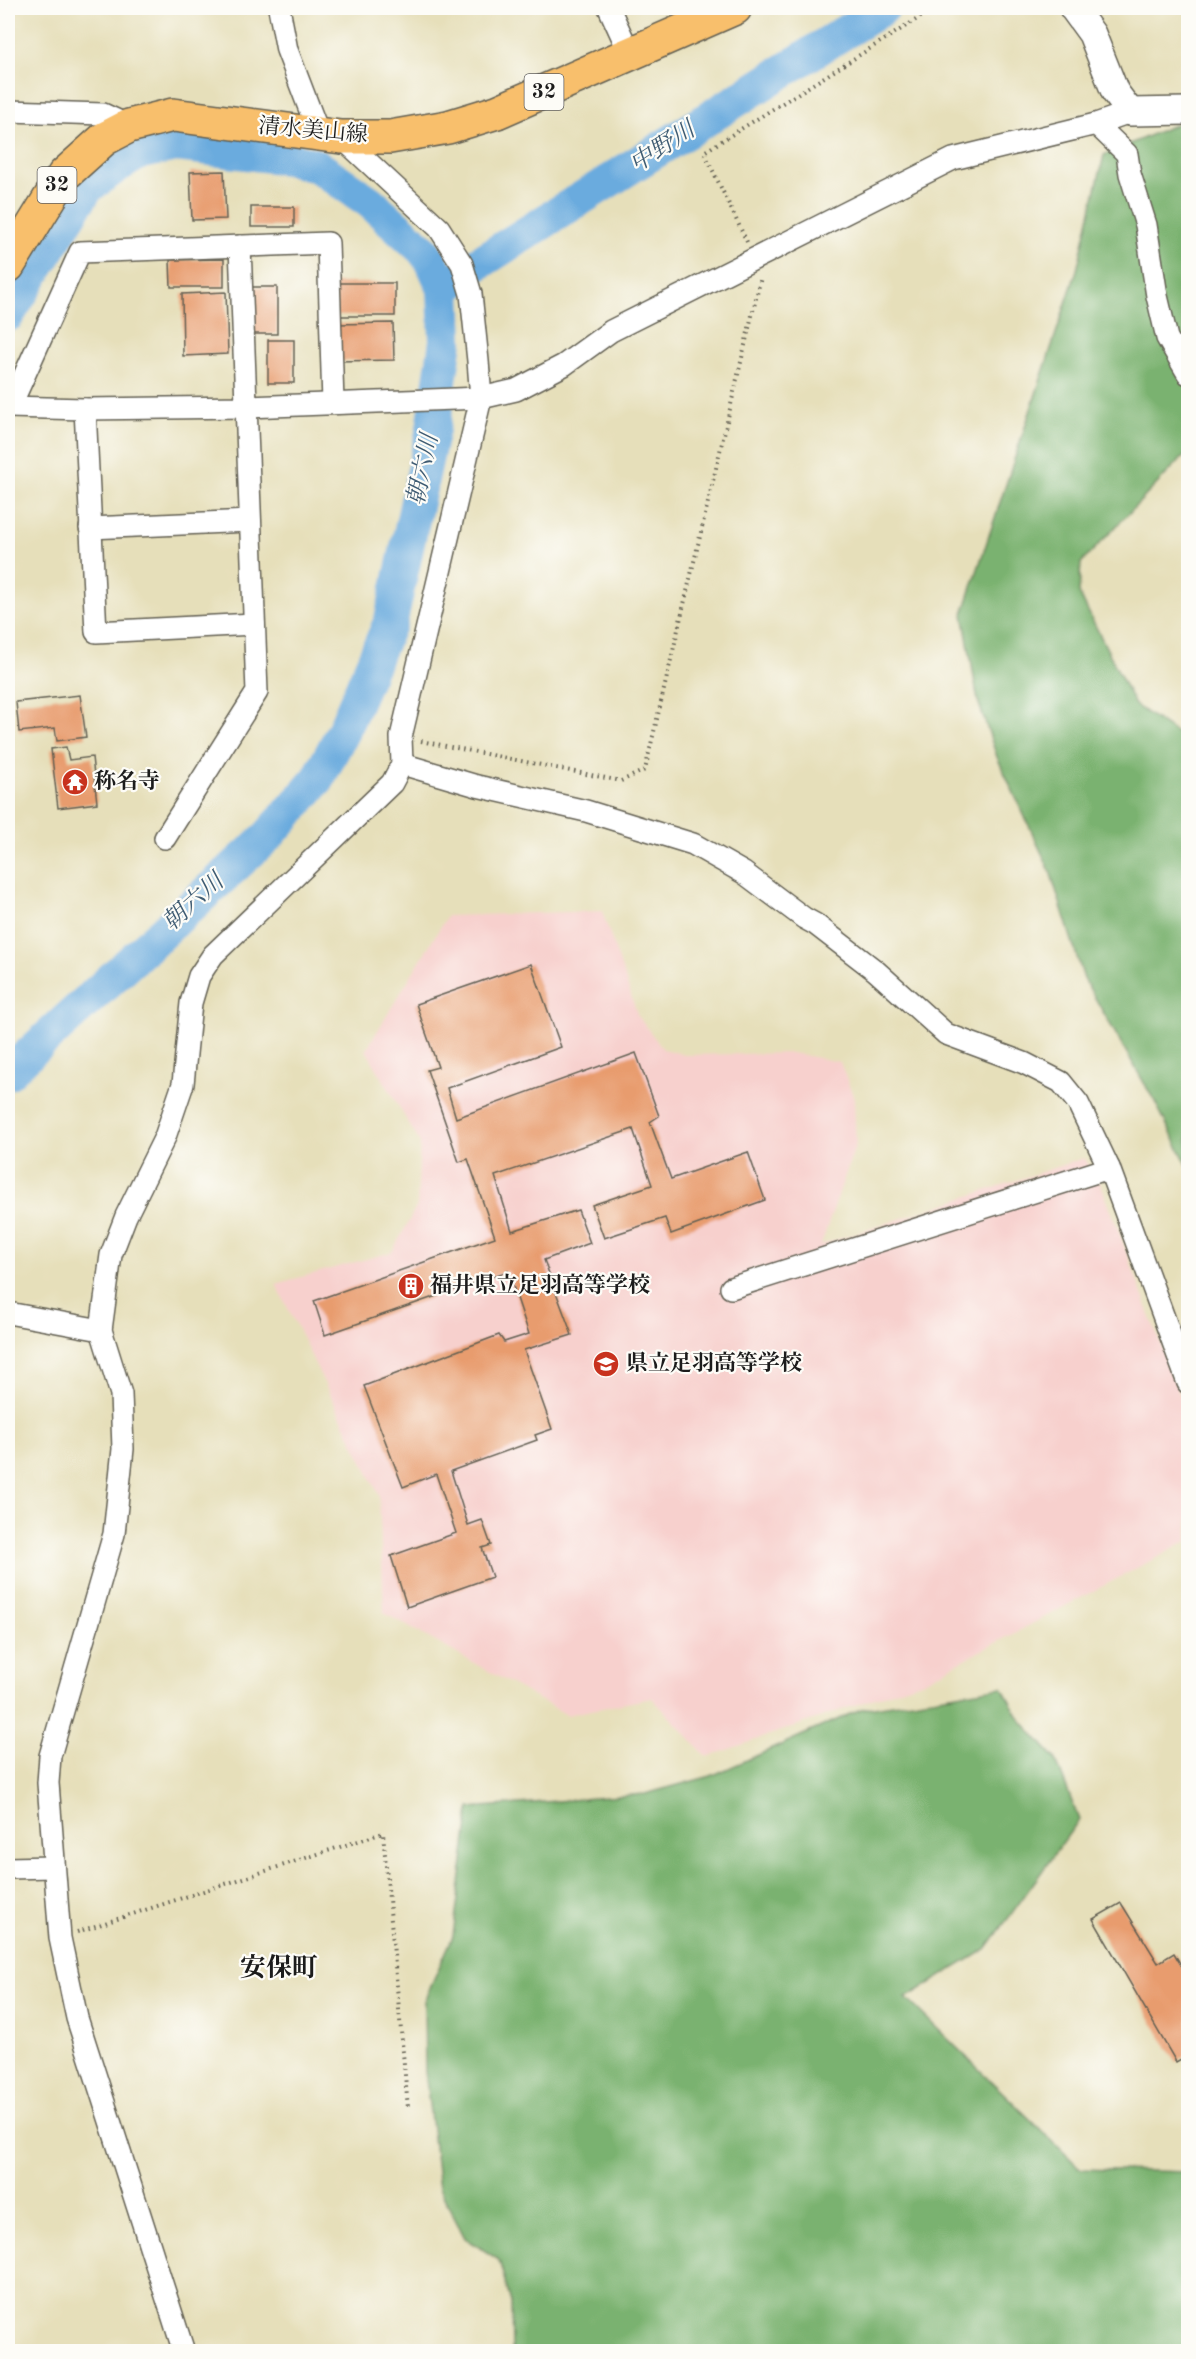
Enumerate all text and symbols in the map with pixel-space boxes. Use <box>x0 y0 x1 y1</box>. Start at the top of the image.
road number: 32 <box>524 74 564 110</box>
street label: 清水美山線 <box>257 113 369 147</box>
water label: 中野川 <box>625 114 702 178</box>
road number: 32 <box>38 167 76 203</box>
water label: 朝六川 <box>402 429 444 508</box>
temple icon: 称名寺 <box>60 767 90 797</box>
place label: 称名寺 <box>94 769 160 793</box>
water label: 朝六川 <box>157 866 231 936</box>
building icon: 福井県立足羽高等学校 <box>396 1271 426 1301</box>
place label: 福井県立足羽高等学校 <box>430 1273 650 1297</box>
school or university icon: 県立足羽高等学校 <box>591 1349 621 1379</box>
place label: 県立足羽高等学校 <box>626 1351 802 1375</box>
district label: 安保町 <box>240 1953 318 1982</box>

